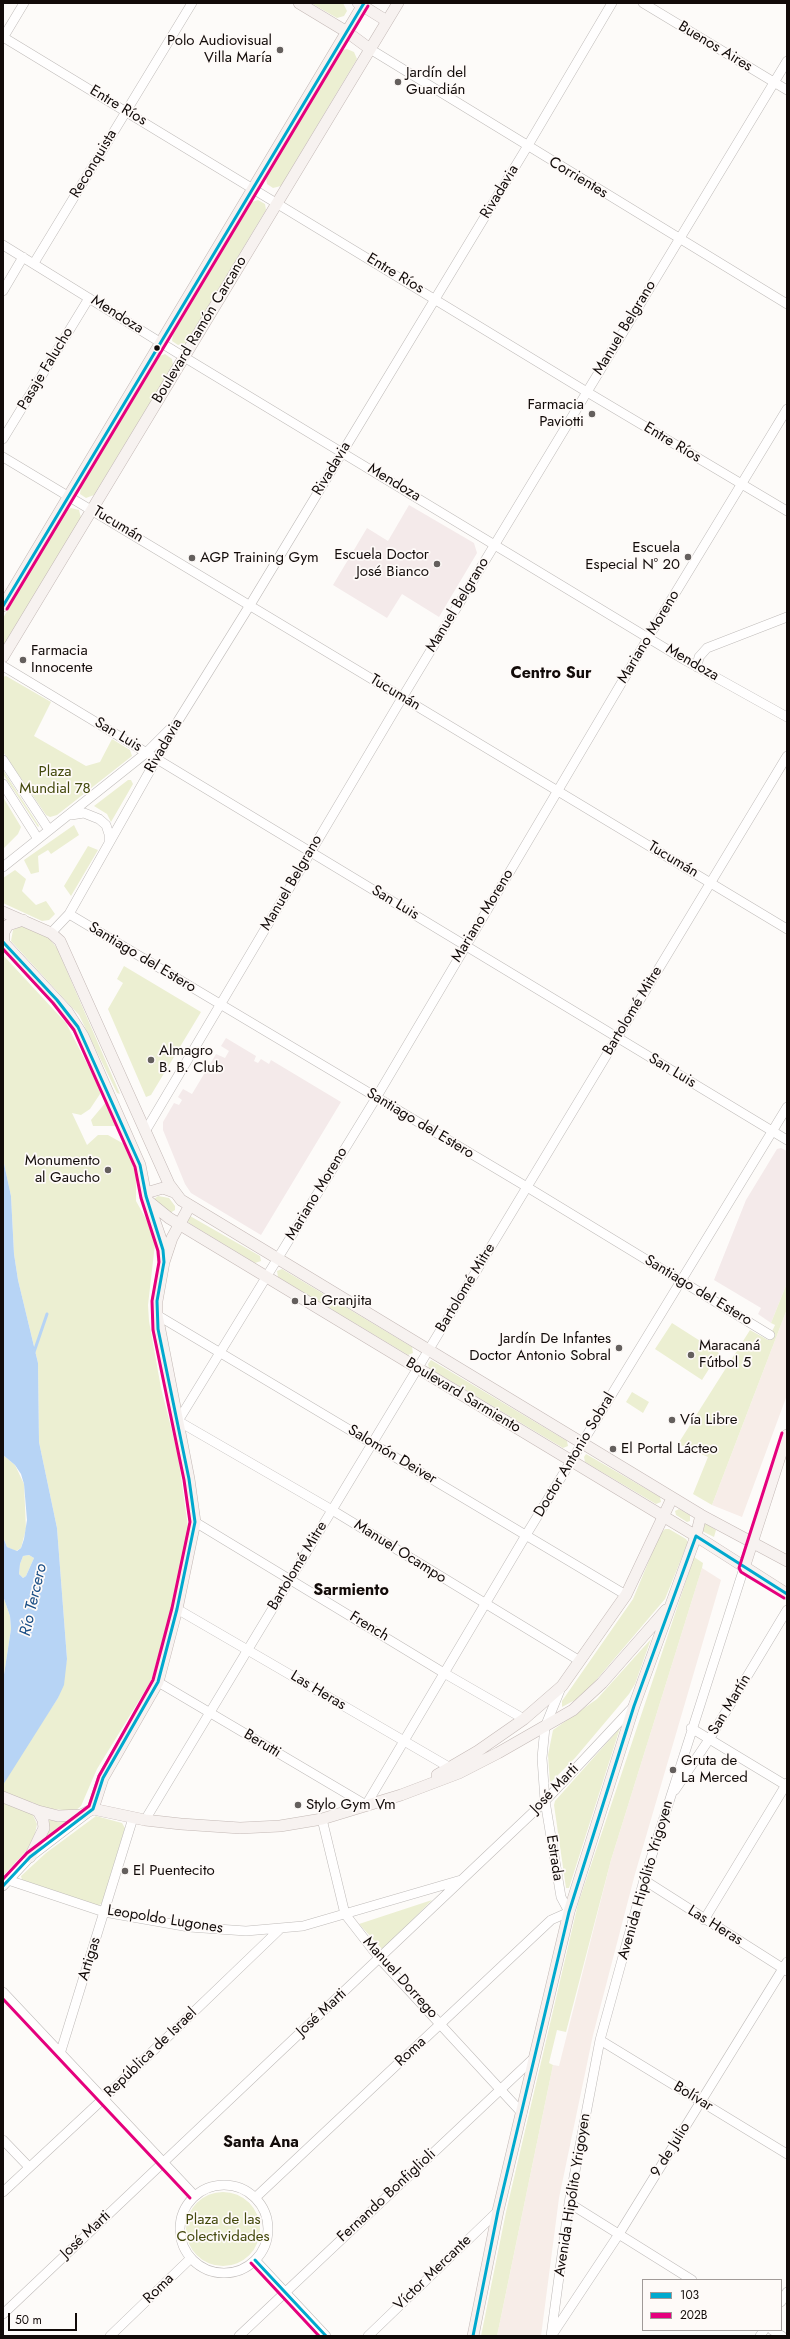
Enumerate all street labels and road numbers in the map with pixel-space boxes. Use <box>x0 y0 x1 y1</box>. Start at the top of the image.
street label: Buenos Aires <box>675 18 755 76</box>
street label: Entre Ríos <box>86 82 150 130</box>
street label: Reconquista <box>67 127 121 201</box>
street label: Corrientes <box>545 153 611 203</box>
street label: Rivadavia <box>477 162 523 222</box>
street label: Entre Ríos <box>363 250 427 298</box>
street label: Boulevard Ramón Carcano <box>149 253 251 407</box>
street label: Manuel Belgrano <box>590 277 660 379</box>
street label: Mendoza <box>87 292 147 338</box>
street label: Pasaje Falucho <box>14 324 78 414</box>
street label: Entre Ríos <box>640 419 704 467</box>
street label: Rivadavia <box>309 439 355 499</box>
street label: Mendoza <box>364 460 424 506</box>
street label: Tucumán <box>90 503 146 547</box>
street label: Manuel Belgrano <box>423 554 493 656</box>
street label: Mariano Moreno <box>614 587 684 687</box>
street label: Mendoza <box>662 641 722 685</box>
street label: Tucumán <box>367 671 423 715</box>
street label: San Luis <box>91 714 145 756</box>
street label: Rivadavia <box>141 716 187 776</box>
street label: Manuel Belgrano <box>257 832 327 934</box>
street label: Tucumán <box>645 838 701 882</box>
street label: Mariano Moreno <box>448 866 518 966</box>
street label: San Luis <box>368 882 422 924</box>
street label: Santiago del Estero <box>85 919 199 997</box>
street label: Bartolomé Mitre <box>599 963 667 1059</box>
street label: San Luis <box>645 1050 699 1092</box>
street label: Santiago del Estero <box>363 1085 477 1163</box>
street label: Mariano Moreno <box>282 1144 352 1244</box>
street label: Bartolomé Mitre <box>432 1240 500 1336</box>
street label: Santiago del Estero <box>641 1252 755 1330</box>
street label: Boulevard Sarmiento <box>402 1355 524 1437</box>
street label: Doctor Antonio Sobral <box>531 1390 619 1520</box>
street label: Salomón Deiver <box>344 1421 440 1489</box>
street label: Manuel Ocampo <box>351 1516 449 1588</box>
street label: Bartolomé Mitre <box>264 1518 332 1614</box>
street label: French <box>346 1608 392 1646</box>
street label: Las Heras <box>287 1667 349 1715</box>
street label: San Martín <box>705 1671 755 1739</box>
street label: Berutti <box>240 1726 284 1762</box>
street label: José Marti <box>527 1760 583 1818</box>
street label: Avenida Hipólito Yrigoyen <box>615 1798 677 1962</box>
street label: Estrada <box>542 1834 566 1882</box>
street label: Leopoldo Lugones <box>106 1902 224 1938</box>
street label: Las Heras <box>684 1902 746 1950</box>
street label: Manuel Dorrego <box>359 1933 441 2023</box>
street label: Artigas <box>75 1935 105 1983</box>
street label: José Marti <box>293 1985 351 2041</box>
street label: República de Israel <box>101 2004 201 2102</box>
street label: Roma <box>392 2033 430 2071</box>
street label: Bolívar <box>670 2078 716 2116</box>
street label: Avenida Hipólito Yrigoyen <box>551 2112 595 2278</box>
street label: 9 de Julio <box>647 2119 695 2181</box>
street label: Fernando Bonfiglioli <box>334 2146 440 2246</box>
street label: José Marti <box>57 2207 115 2263</box>
street label: Víctor Mercante <box>390 2232 476 2314</box>
street label: Roma <box>140 2270 178 2308</box>

